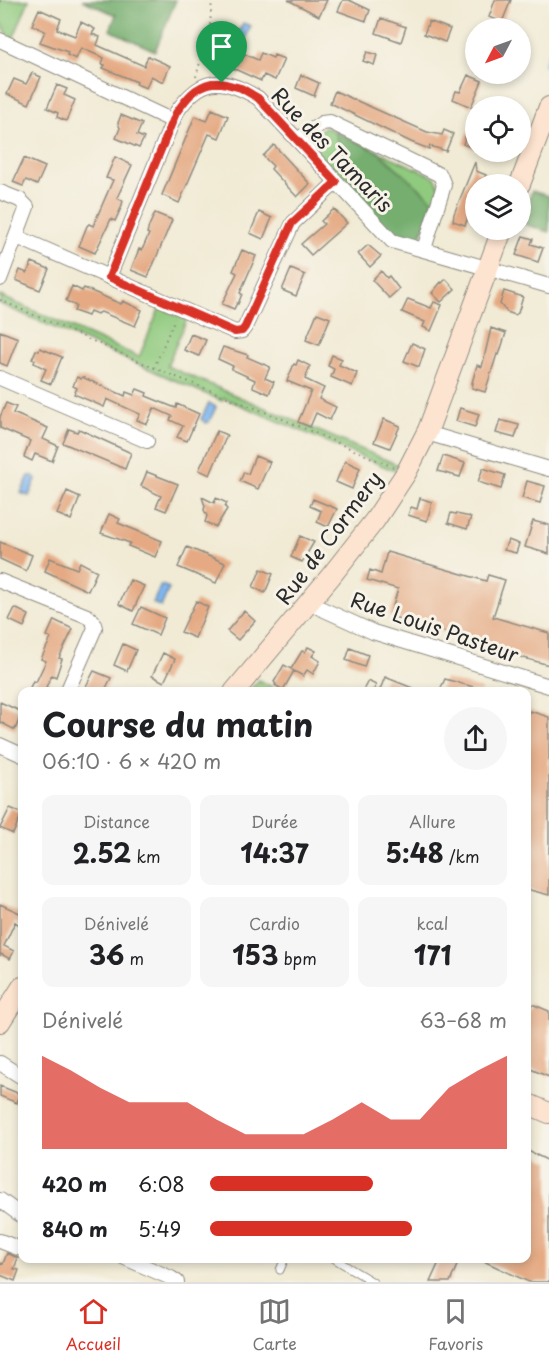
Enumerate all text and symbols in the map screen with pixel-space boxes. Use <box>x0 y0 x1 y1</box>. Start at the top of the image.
north arrow <box>465 18 531 84</box>
map controls <box>465 18 531 240</box>
pin <box>196 21 247 83</box>
icon: arrive <box>205 30 238 63</box>
street label: Rue des Tamaris <box>265 79 401 219</box>
button: locate <box>465 96 531 162</box>
button: layers <box>465 174 531 240</box>
street label: Rue de Cormery <box>267 463 389 611</box>
street label: Rue Louis Pasteur <box>347 582 523 670</box>
text: Course du matin <box>42 698 313 748</box>
button: share <box>444 707 507 770</box>
text: 06:10 · 6 × 420 m <box>42 746 221 776</box>
text: Distance <box>83 809 150 833</box>
text: Durée <box>251 809 298 833</box>
text: Allure <box>409 809 456 833</box>
text: 2.52 <box>73 833 131 872</box>
text: 14:37 <box>240 833 309 872</box>
text: 5:48 <box>385 833 444 872</box>
text: km <box>131 844 160 868</box>
text: /km <box>444 844 480 868</box>
text: Dénivelé <box>84 911 149 935</box>
text: Cardio <box>249 911 300 935</box>
text: kcal <box>417 911 448 935</box>
text: 36 <box>89 935 124 974</box>
text: 153 <box>232 935 278 974</box>
text: 171 <box>414 935 451 974</box>
text: m <box>124 946 144 970</box>
text: bpm <box>278 946 317 970</box>
text: Dénivelé <box>42 1005 123 1035</box>
text: 63–68 m <box>419 1005 507 1035</box>
text: 420 m <box>42 1169 107 1199</box>
text: 6:08 <box>138 1169 185 1199</box>
text: 840 m <box>42 1214 108 1244</box>
text: 5:49 <box>138 1214 181 1244</box>
tab: Accueil <box>66 1295 121 1355</box>
tab: Carte <box>252 1295 297 1355</box>
tab: Favoris <box>428 1295 483 1355</box>

